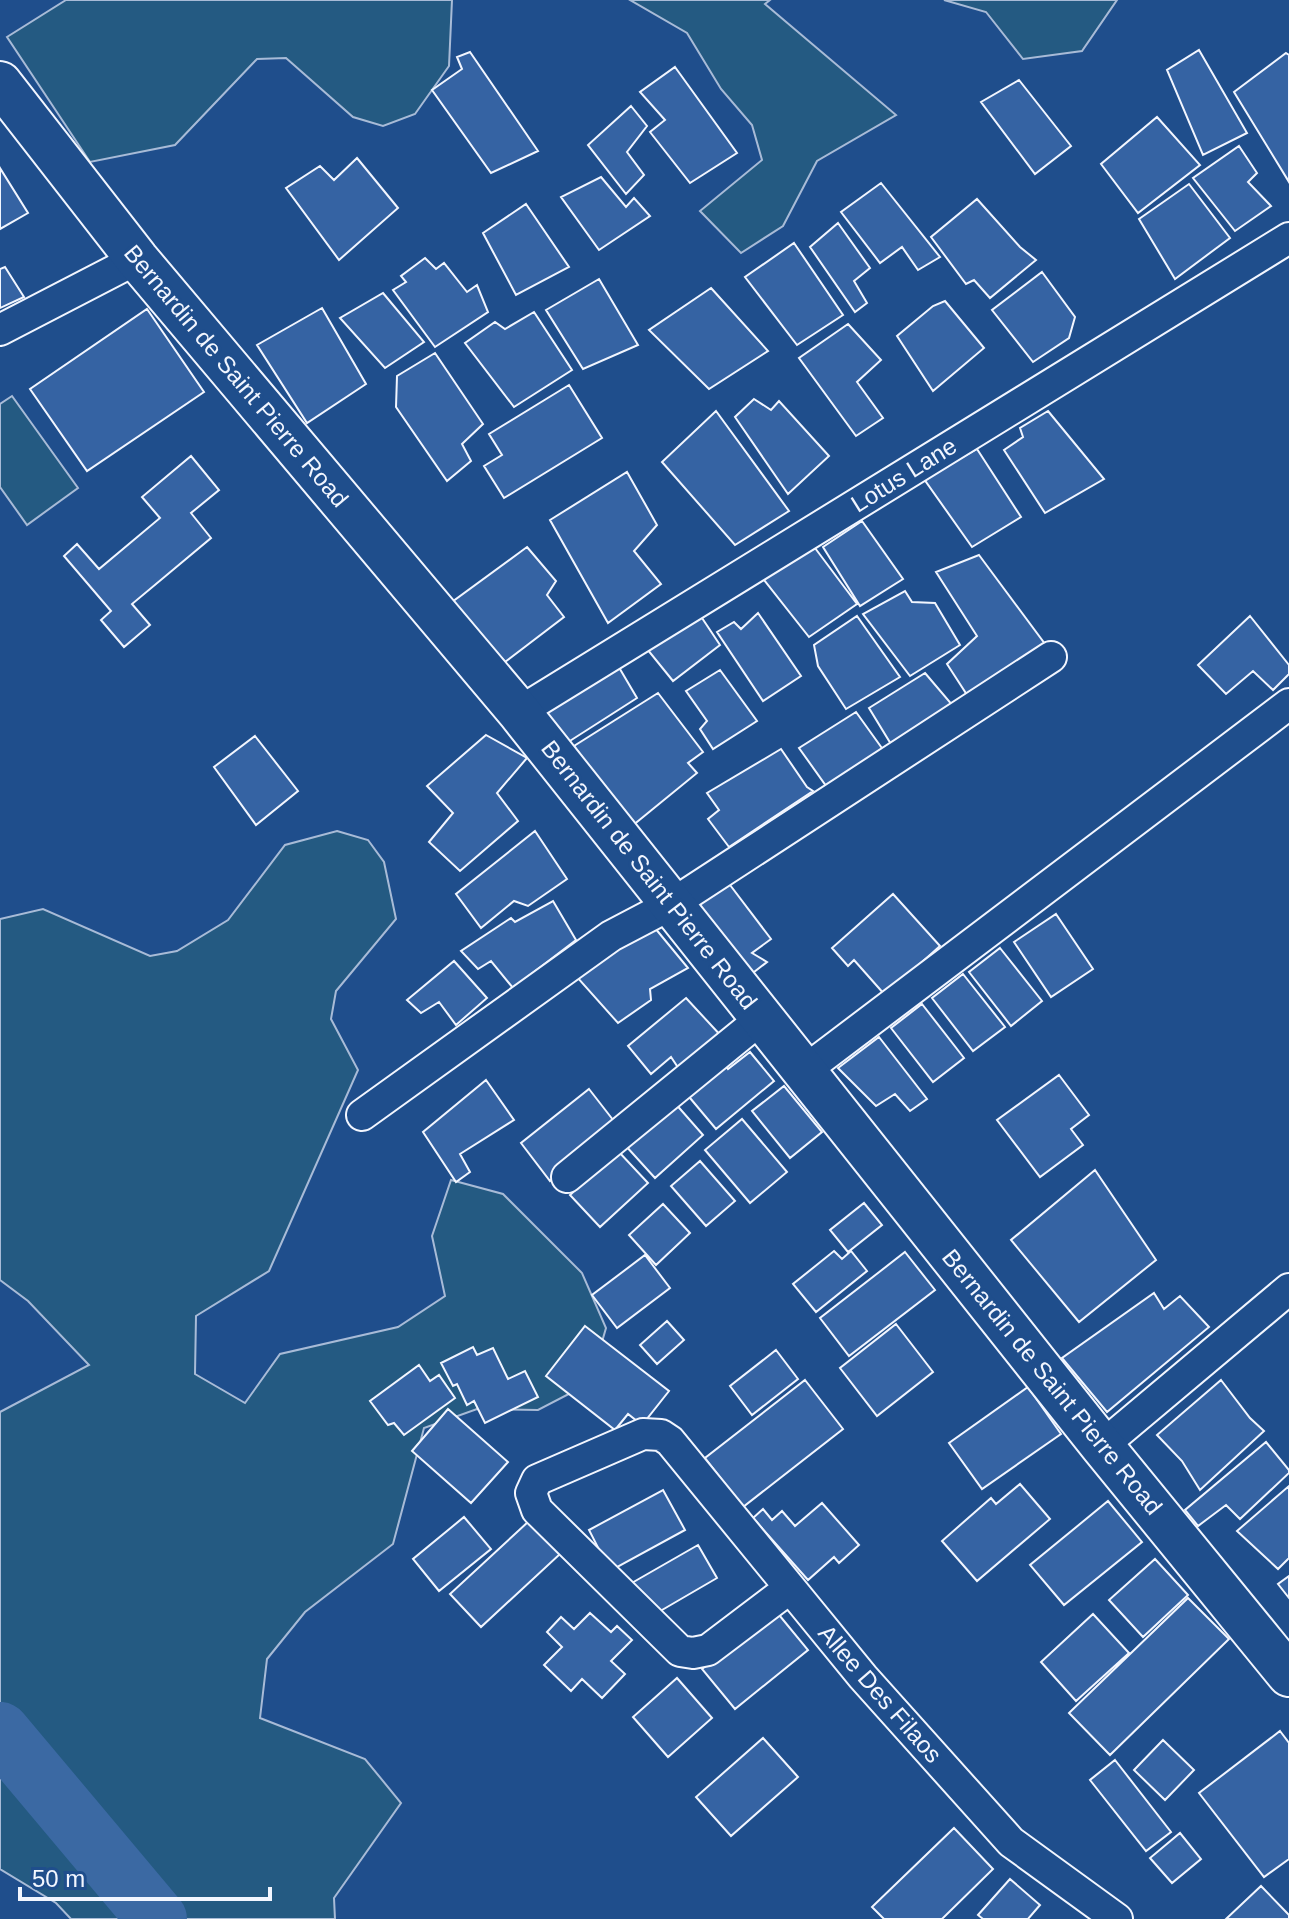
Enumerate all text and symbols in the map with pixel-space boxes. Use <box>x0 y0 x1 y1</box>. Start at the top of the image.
street label: Bernardin de Saint Pierre Road <box>119 239 354 512</box>
street label: Lotus Lane <box>846 432 961 517</box>
street label: Bernardin de Saint Pierre Road <box>536 735 763 1014</box>
street label: Bernardin de Saint Pierre Road <box>937 1244 1168 1520</box>
street label: Allee Des Filaos <box>813 1619 947 1768</box>
scale bar <box>20 1851 270 1901</box>
text: 50 m <box>32 1865 85 1892</box>

